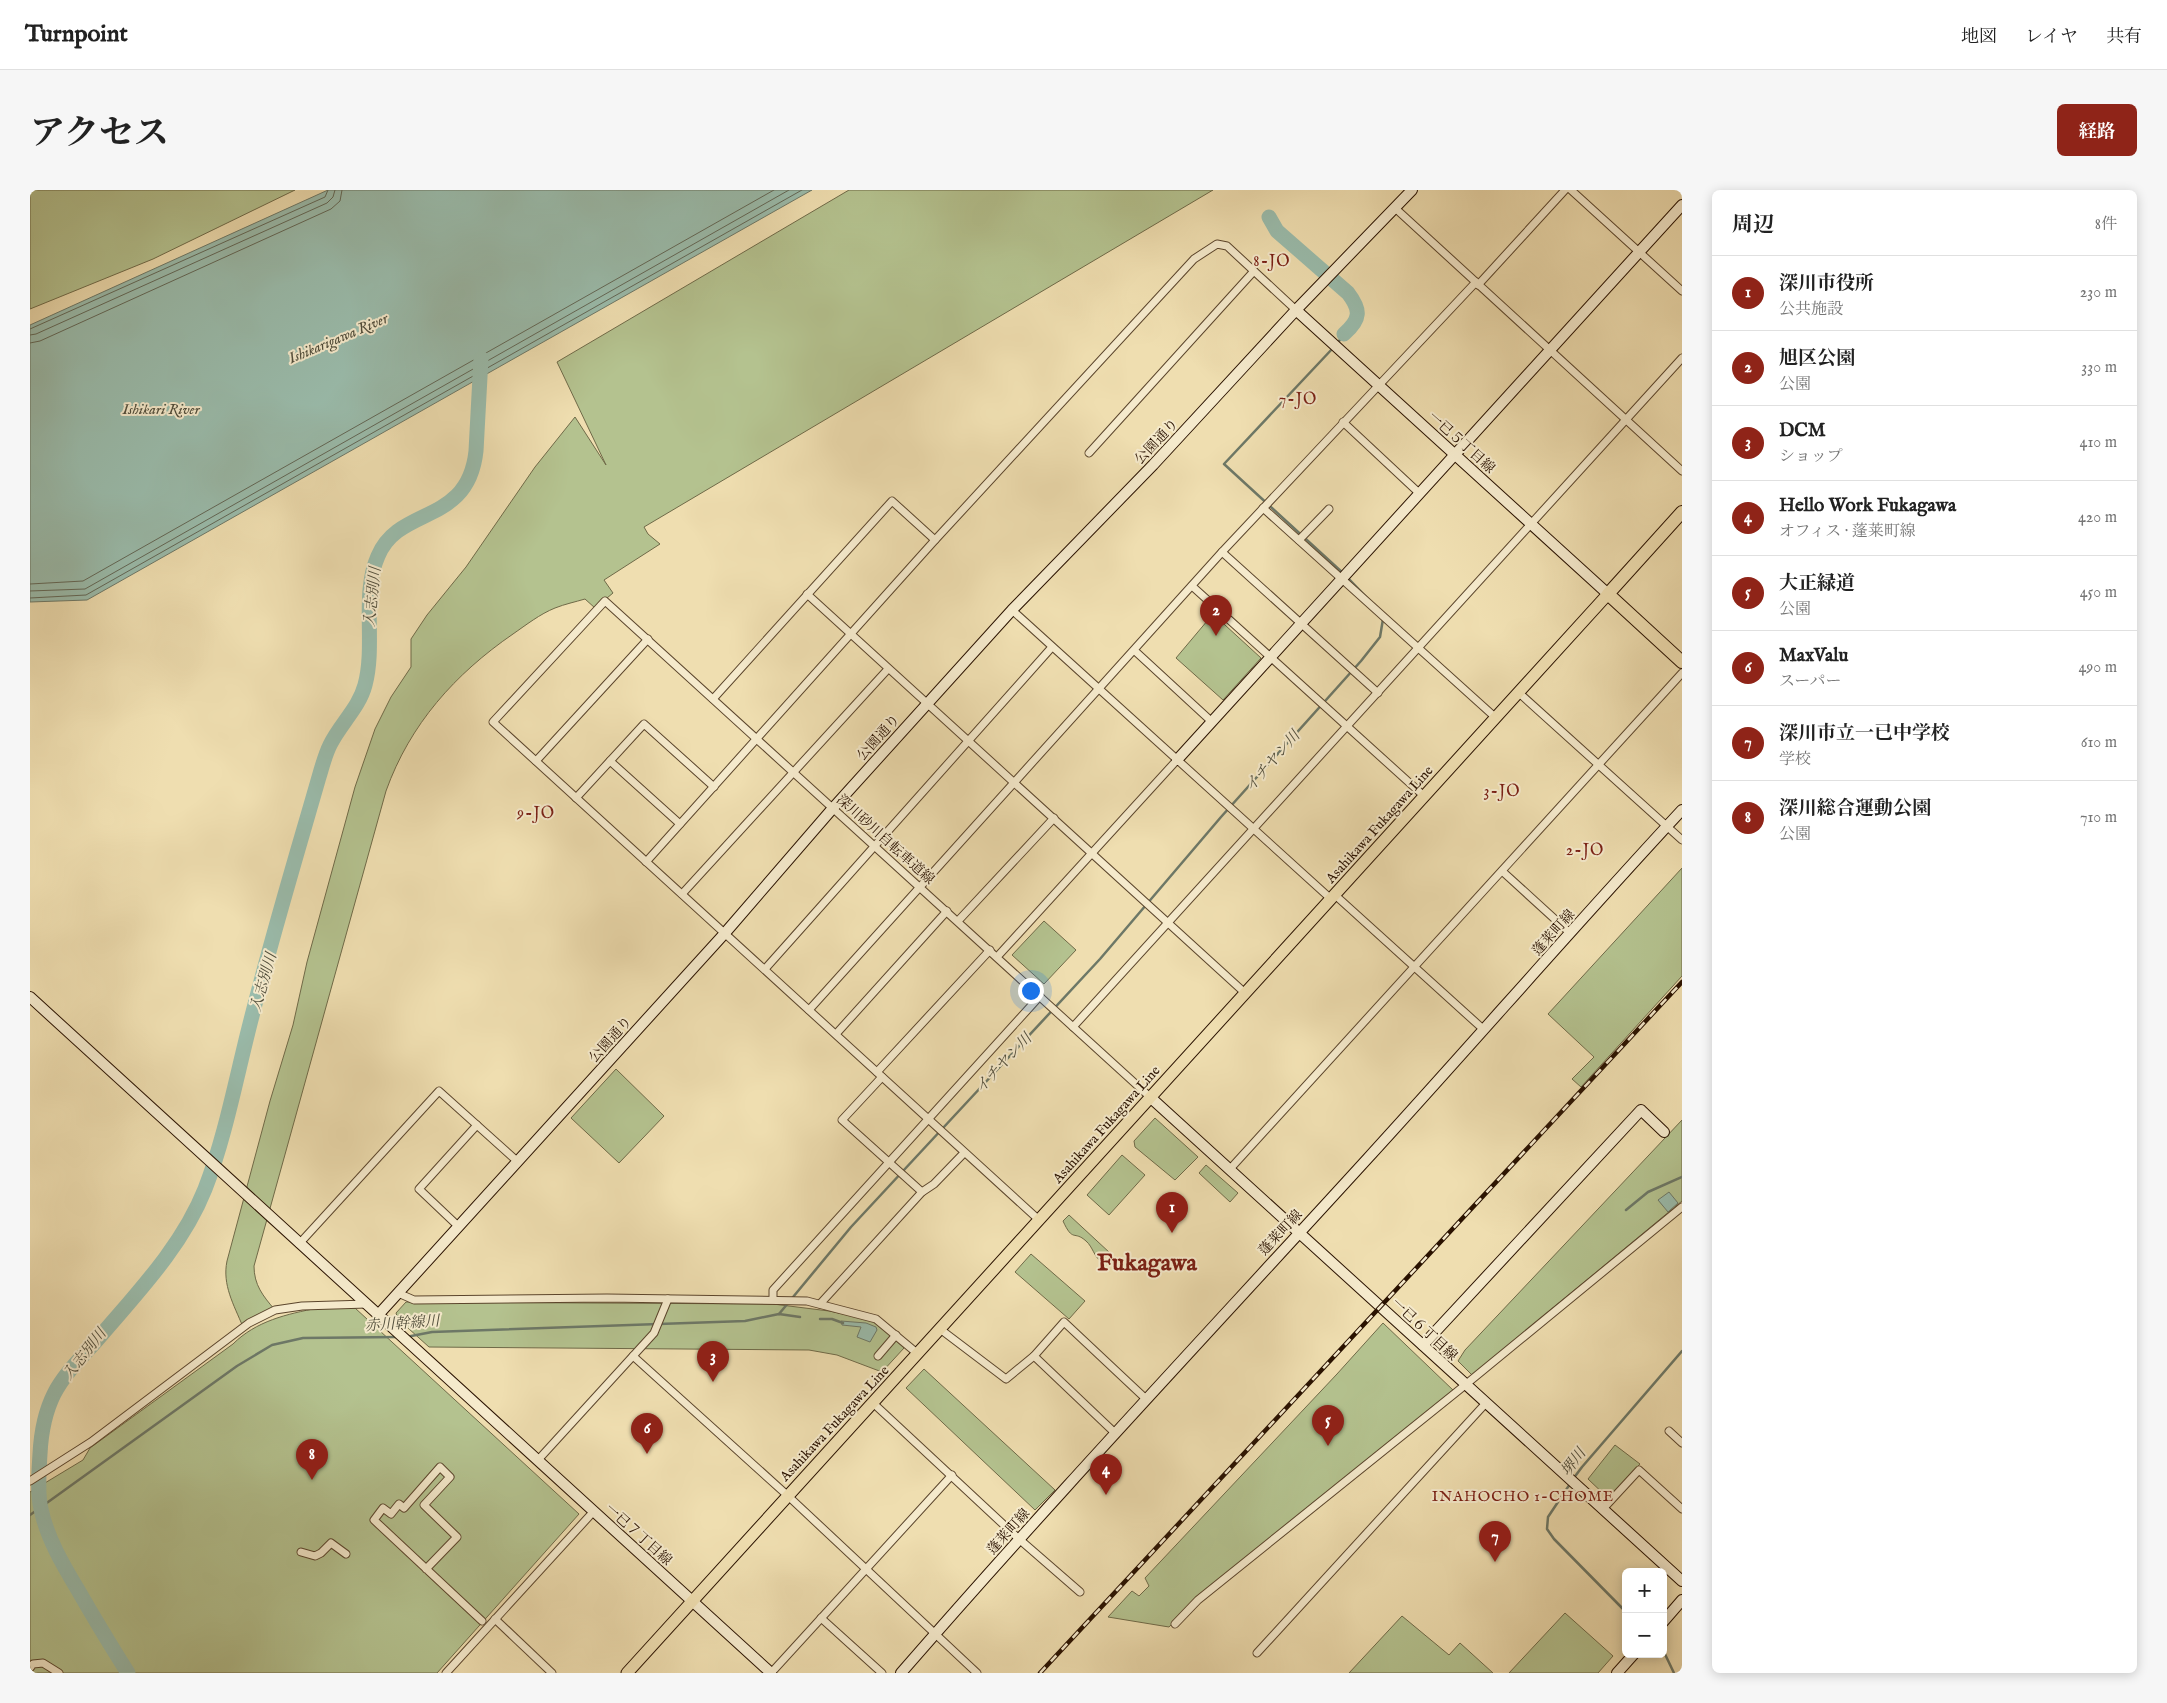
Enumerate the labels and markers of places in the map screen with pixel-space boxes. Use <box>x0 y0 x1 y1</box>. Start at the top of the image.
pin: 2 <box>1200 595 1232 636</box>
pin: 1 <box>1156 1192 1188 1233</box>
pin: 3 <box>697 1341 729 1382</box>
pin: 5 <box>1312 1405 1344 1446</box>
pin: 6 <box>631 1413 663 1454</box>
pin: 8 <box>296 1439 328 1480</box>
pin: 4 <box>1090 1454 1122 1495</box>
pin: 7 <box>1479 1521 1511 1562</box>

